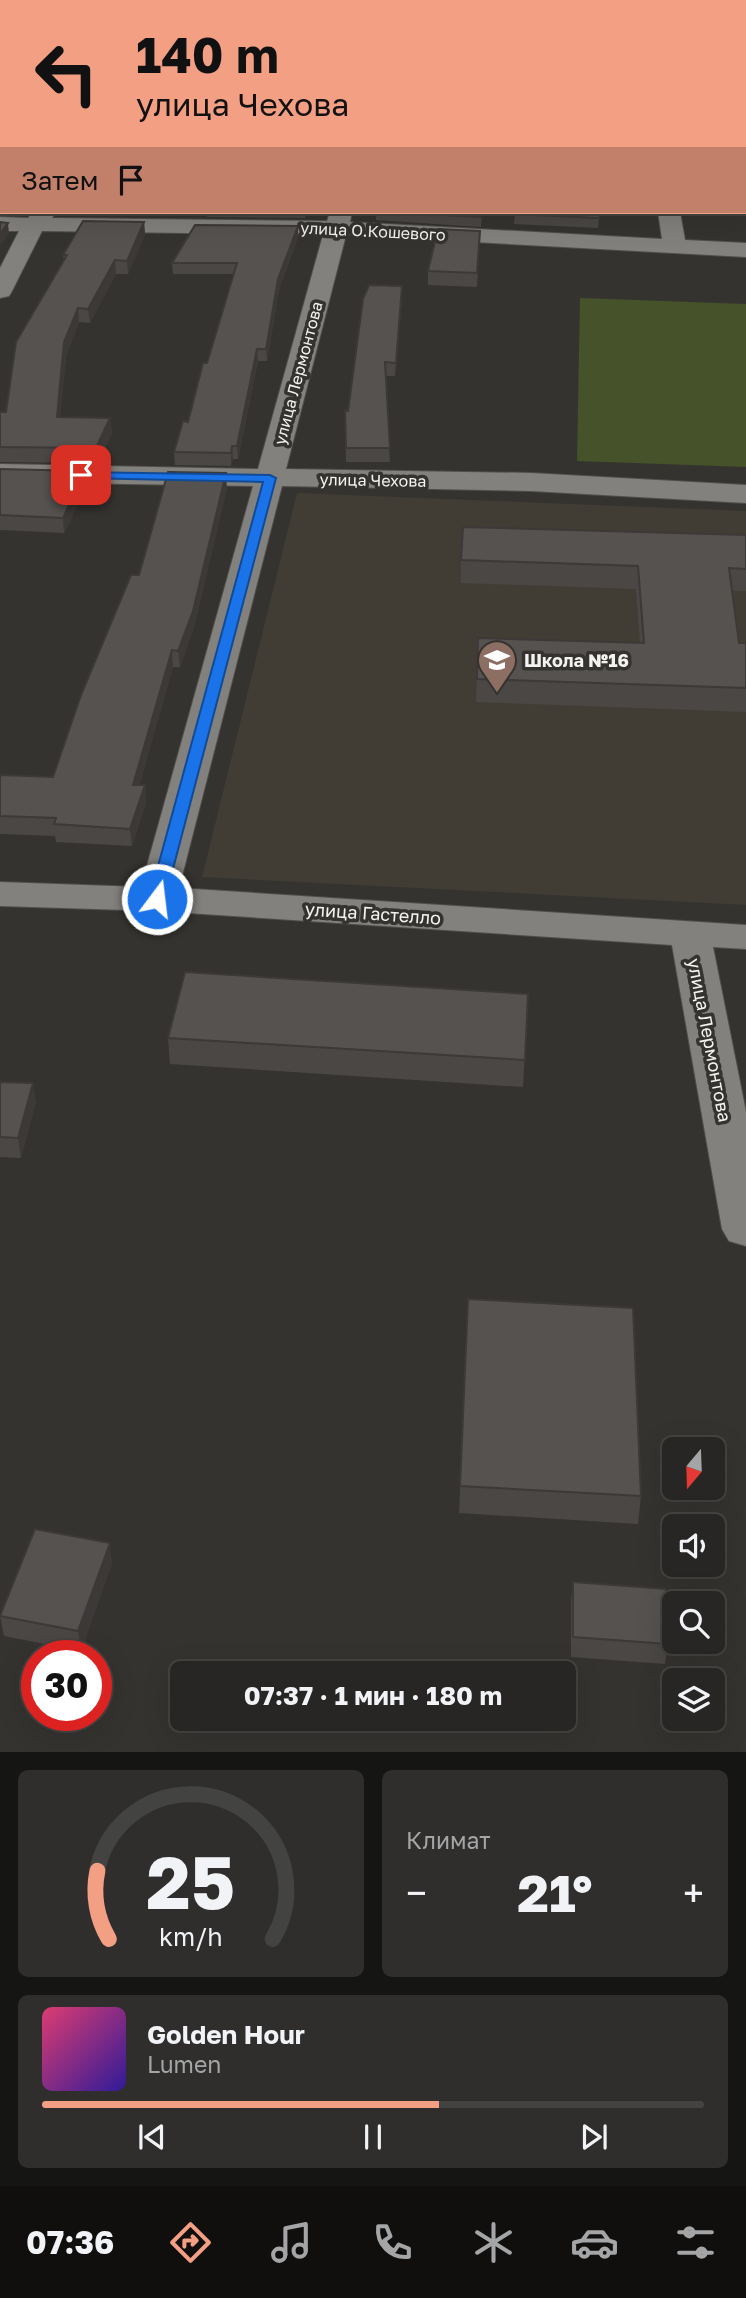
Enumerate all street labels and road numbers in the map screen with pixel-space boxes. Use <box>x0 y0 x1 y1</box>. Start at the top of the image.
street label: улица О.Кошевого <box>300 217 446 245</box>
street label: улица Лермонтова <box>269 299 327 447</box>
street label: улица Чехова <box>319 469 427 491</box>
street label: улица Гастелло <box>304 897 442 929</box>
street label: улица Лермонтова <box>683 956 737 1124</box>

